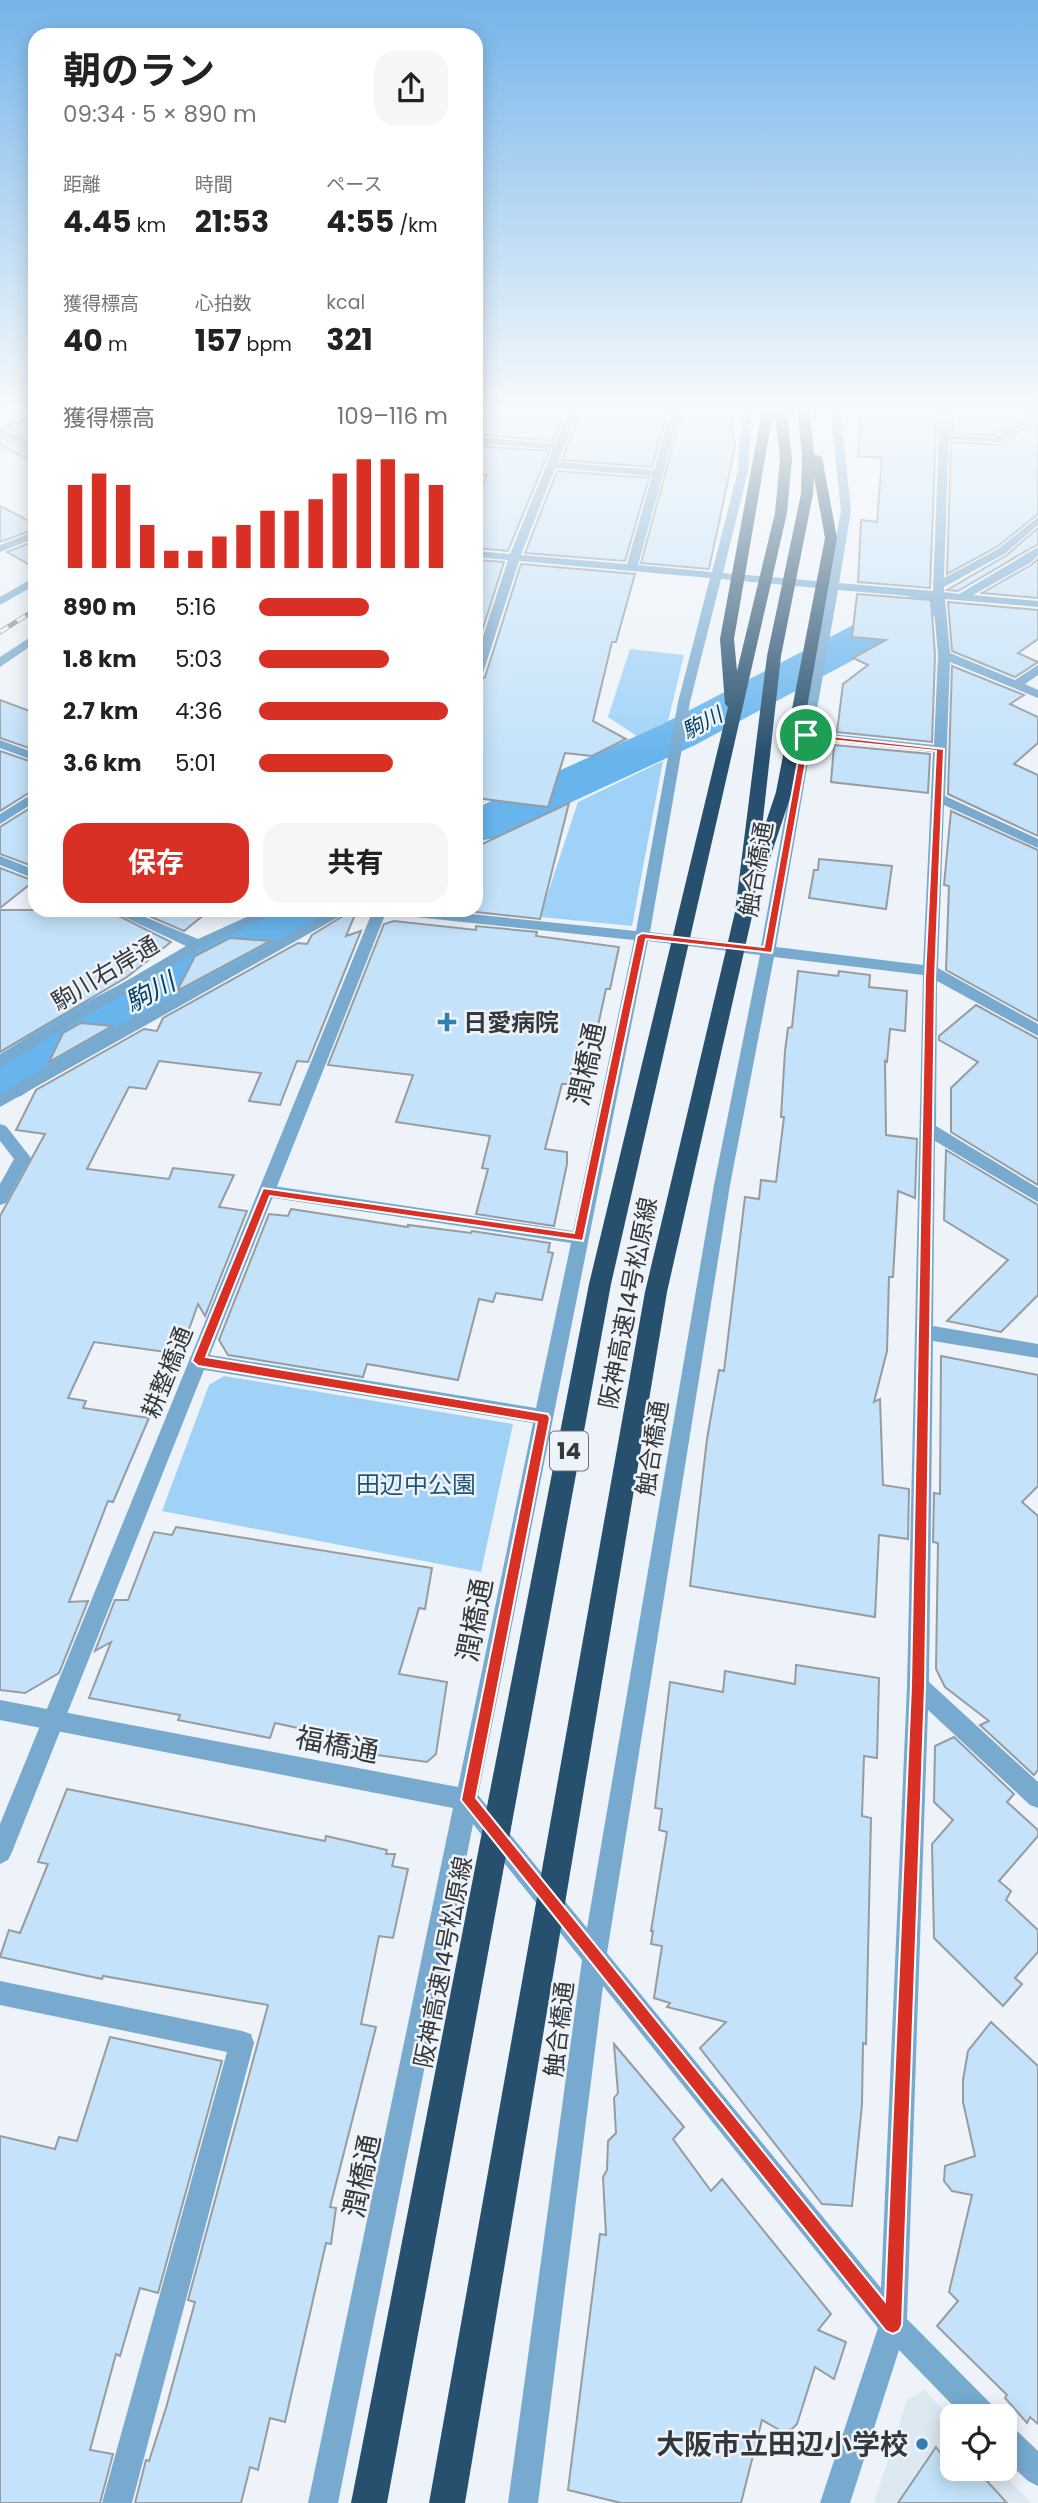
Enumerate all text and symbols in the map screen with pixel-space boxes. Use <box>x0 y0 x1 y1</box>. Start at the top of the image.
text: 朝のラン <box>63 44 215 97</box>
button: share <box>374 51 448 125</box>
text: 09:34 · 5 × 890 m <box>63 98 257 130</box>
text: 距離 <box>63 171 101 198</box>
text: 時間 <box>195 171 233 198</box>
text: ペース <box>326 171 382 198</box>
text: 4.45 <box>63 200 132 243</box>
text: 21:53 <box>195 200 269 243</box>
text: 4:55 <box>326 200 394 243</box>
text: km <box>132 212 166 239</box>
text: /km <box>394 212 438 239</box>
text: kcal <box>326 289 365 316</box>
text: 獲得標高 <box>63 290 139 317</box>
text: 心拍数 <box>195 290 252 317</box>
text: 321 <box>326 318 373 361</box>
text: 40 <box>63 319 103 362</box>
text: 157 <box>195 319 242 362</box>
text: m <box>103 331 128 358</box>
text: bpm <box>242 331 292 358</box>
text: 109–116 m <box>337 400 448 432</box>
text: 獲得標高 <box>63 402 155 434</box>
text: 890 m <box>63 591 136 623</box>
text: 5:16 <box>175 591 216 623</box>
text: 1.8 km <box>63 643 137 675</box>
text: 5:03 <box>175 643 222 675</box>
text: 2.7 km <box>63 695 138 727</box>
text: 4:36 <box>175 695 223 727</box>
water label: 駒川 <box>677 699 729 746</box>
pin <box>776 705 836 765</box>
icon: arrive <box>787 716 825 754</box>
text: 3.6 km <box>63 747 142 779</box>
text: 5:01 <box>175 747 216 779</box>
street label: 触合橋通 <box>731 819 781 919</box>
button: 保存 <box>63 823 249 903</box>
button: 共有 <box>263 823 448 903</box>
street label: 駒川右岸通 <box>46 930 164 1016</box>
water label: 駒川 <box>120 966 180 1018</box>
place label: 日愛病院 <box>463 1006 559 1039</box>
marker: 日愛病院 <box>437 1012 457 1032</box>
street label: 潤橋通 <box>559 1019 615 1109</box>
street label: 阪神高速14号松原線 <box>591 1194 665 1412</box>
street label: 耕整橋通 <box>134 1321 200 1423</box>
street label: 触合橋通 <box>628 1398 676 1498</box>
road number: 14 <box>550 1432 588 1470</box>
park label: 田辺中公園 <box>356 1468 476 1501</box>
street label: 潤橋通 <box>448 1575 502 1665</box>
street label: 福橋通 <box>292 1718 382 1772</box>
street label: 阪神高速14号松原線 <box>406 1853 480 2071</box>
street label: 触合橋通 <box>537 1979 581 2079</box>
street label: 潤橋通 <box>334 2131 390 2221</box>
map controls <box>940 2404 1017 2481</box>
button: locate <box>940 2404 1017 2481</box>
place label: 大阪市立田辺小学校 <box>656 2425 908 2464</box>
marker: 大阪市立田辺小学校 <box>914 2436 930 2452</box>

